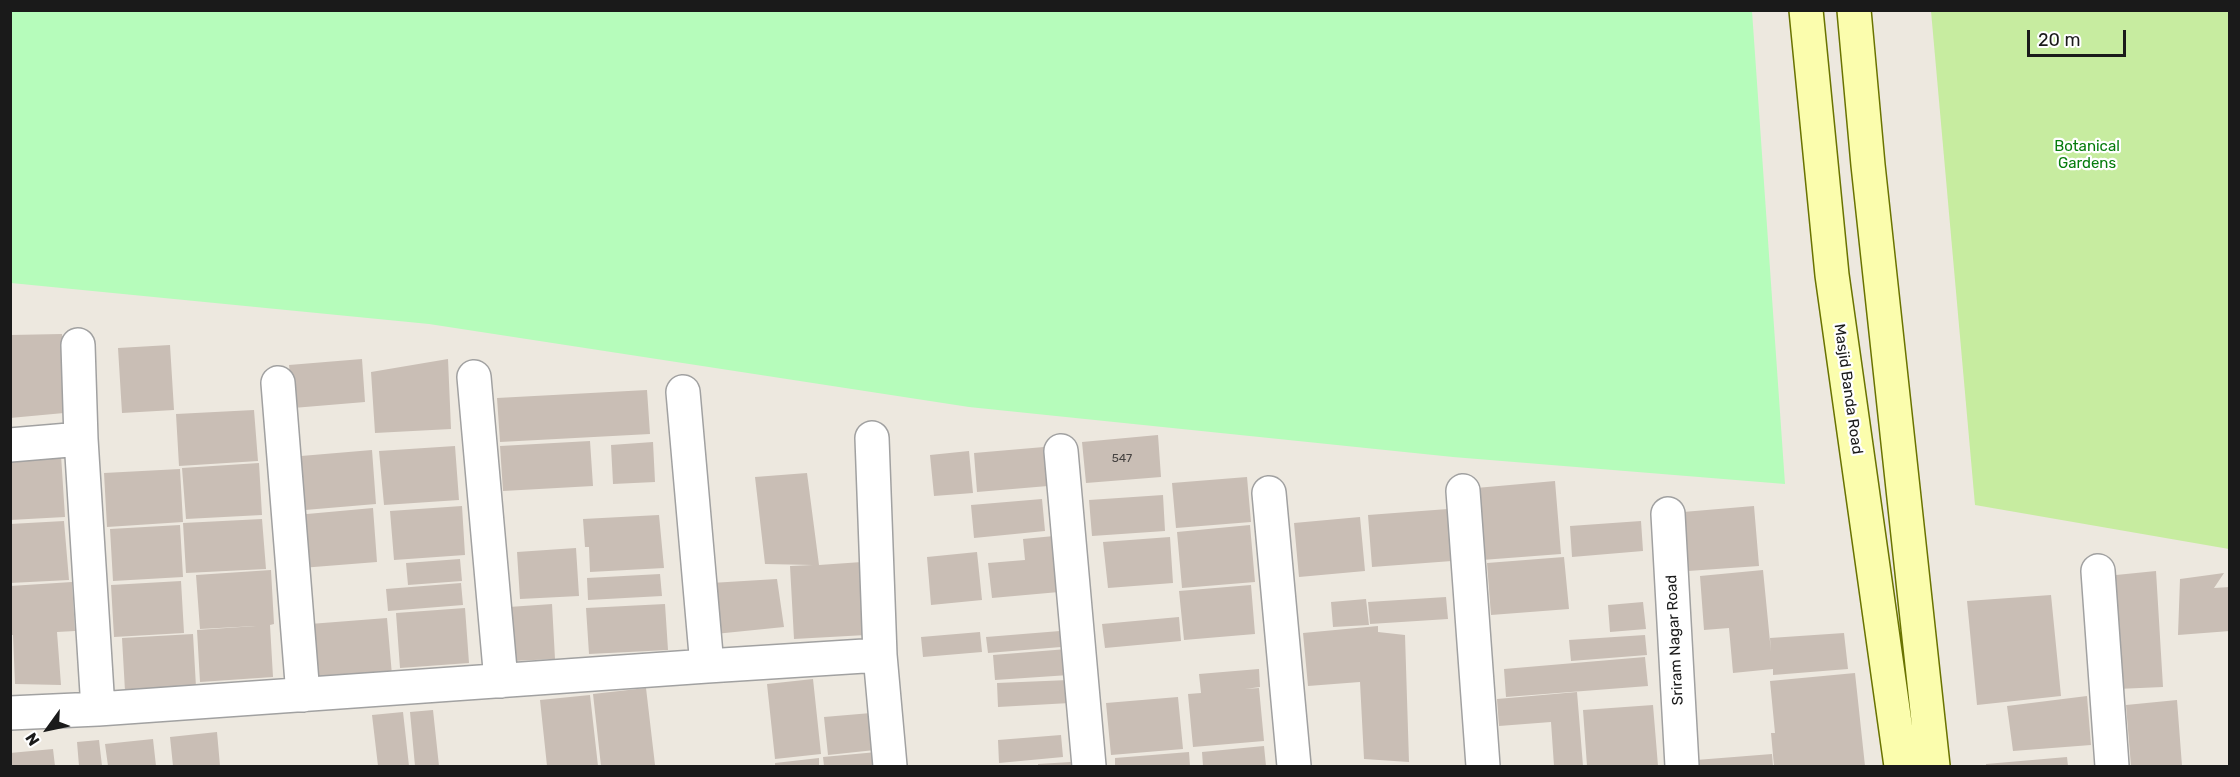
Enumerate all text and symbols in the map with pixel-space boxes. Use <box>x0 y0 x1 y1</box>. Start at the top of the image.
scale bar <box>2030 18 2129 56</box>
text: 20 m <box>2038 29 2080 51</box>
park label: Botanical Gardens <box>2054 138 2120 173</box>
street label: Masjid Banda Road <box>1830 323 1866 455</box>
house number: 547 <box>1112 452 1132 466</box>
street label: Sriram Nagar Road <box>1663 574 1687 706</box>
north arrow <box>18 699 78 759</box>
text: N <box>21 729 44 749</box>

